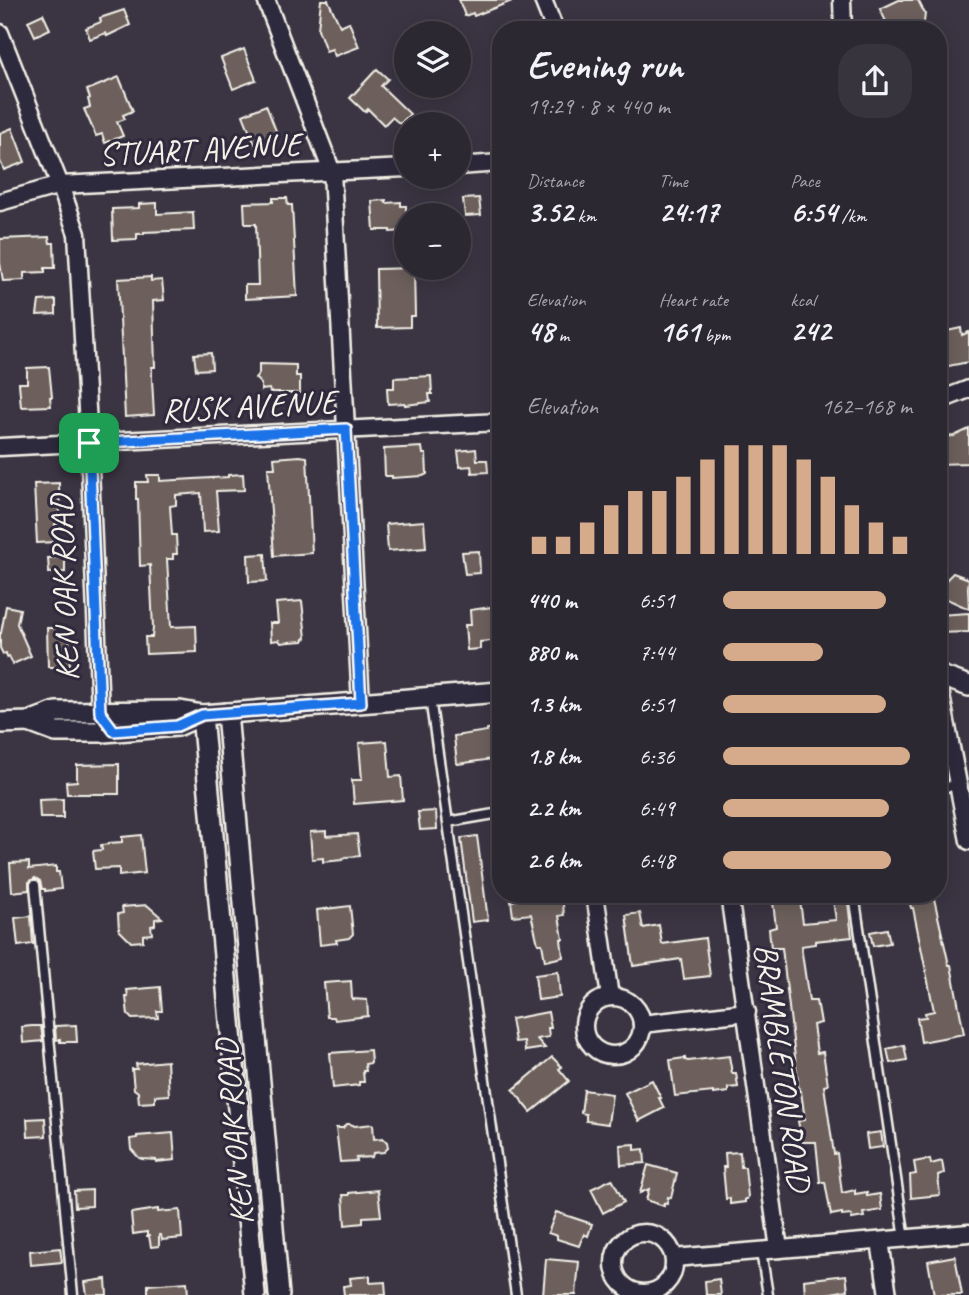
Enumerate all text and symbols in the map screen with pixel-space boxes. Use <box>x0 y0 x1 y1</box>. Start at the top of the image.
map controls <box>394 21 471 280</box>
button: layers <box>394 21 471 98</box>
text: Evening run <box>527 42 683 89</box>
button: share <box>838 44 912 118</box>
text: 19:29 · 8 × 440 m <box>527 92 670 121</box>
button: + <box>394 112 471 189</box>
street label: STUART AVENUE <box>98 123 306 175</box>
text: Distance <box>527 169 584 193</box>
text: Time <box>659 169 688 193</box>
text: Pace <box>790 169 820 193</box>
text: 3.52 <box>527 193 573 231</box>
text: 24:17 <box>659 193 718 231</box>
text: 6:54 <box>790 193 837 231</box>
button: − <box>394 203 471 280</box>
text: km <box>573 204 596 228</box>
text: /km <box>837 204 866 228</box>
text: Elevation <box>527 288 585 312</box>
text: Heart rate <box>659 288 728 312</box>
text: kcal <box>790 288 815 312</box>
text: 48 <box>527 312 554 350</box>
text: 161 <box>659 312 700 350</box>
text: 242 <box>790 312 831 350</box>
text: m <box>554 323 569 347</box>
text: bpm <box>700 323 730 347</box>
street label: RUSK AVENUE <box>161 380 341 432</box>
text: Elevation <box>527 392 598 421</box>
text: 162–168 m <box>821 392 912 421</box>
pin <box>59 413 119 473</box>
icon: arrive <box>70 424 108 462</box>
street label: KEN OAK ROAD <box>40 491 88 682</box>
text: 440 m <box>527 586 577 615</box>
text: 6:51 <box>639 586 675 615</box>
text: 880 m <box>527 638 577 667</box>
text: 7:44 <box>639 638 675 667</box>
text: 1.3 km <box>527 690 581 719</box>
text: 6:51 <box>639 690 675 719</box>
text: 1.8 km <box>527 742 581 771</box>
text: 6:36 <box>639 742 675 771</box>
text: 2.2 km <box>527 794 581 823</box>
text: 6:49 <box>639 794 675 823</box>
text: 2.6 km <box>527 846 581 875</box>
text: 6:48 <box>639 846 675 875</box>
street label: BRAMBLETON ROAD <box>745 941 822 1196</box>
street label: KEN OAK ROAD <box>205 1034 263 1226</box>

